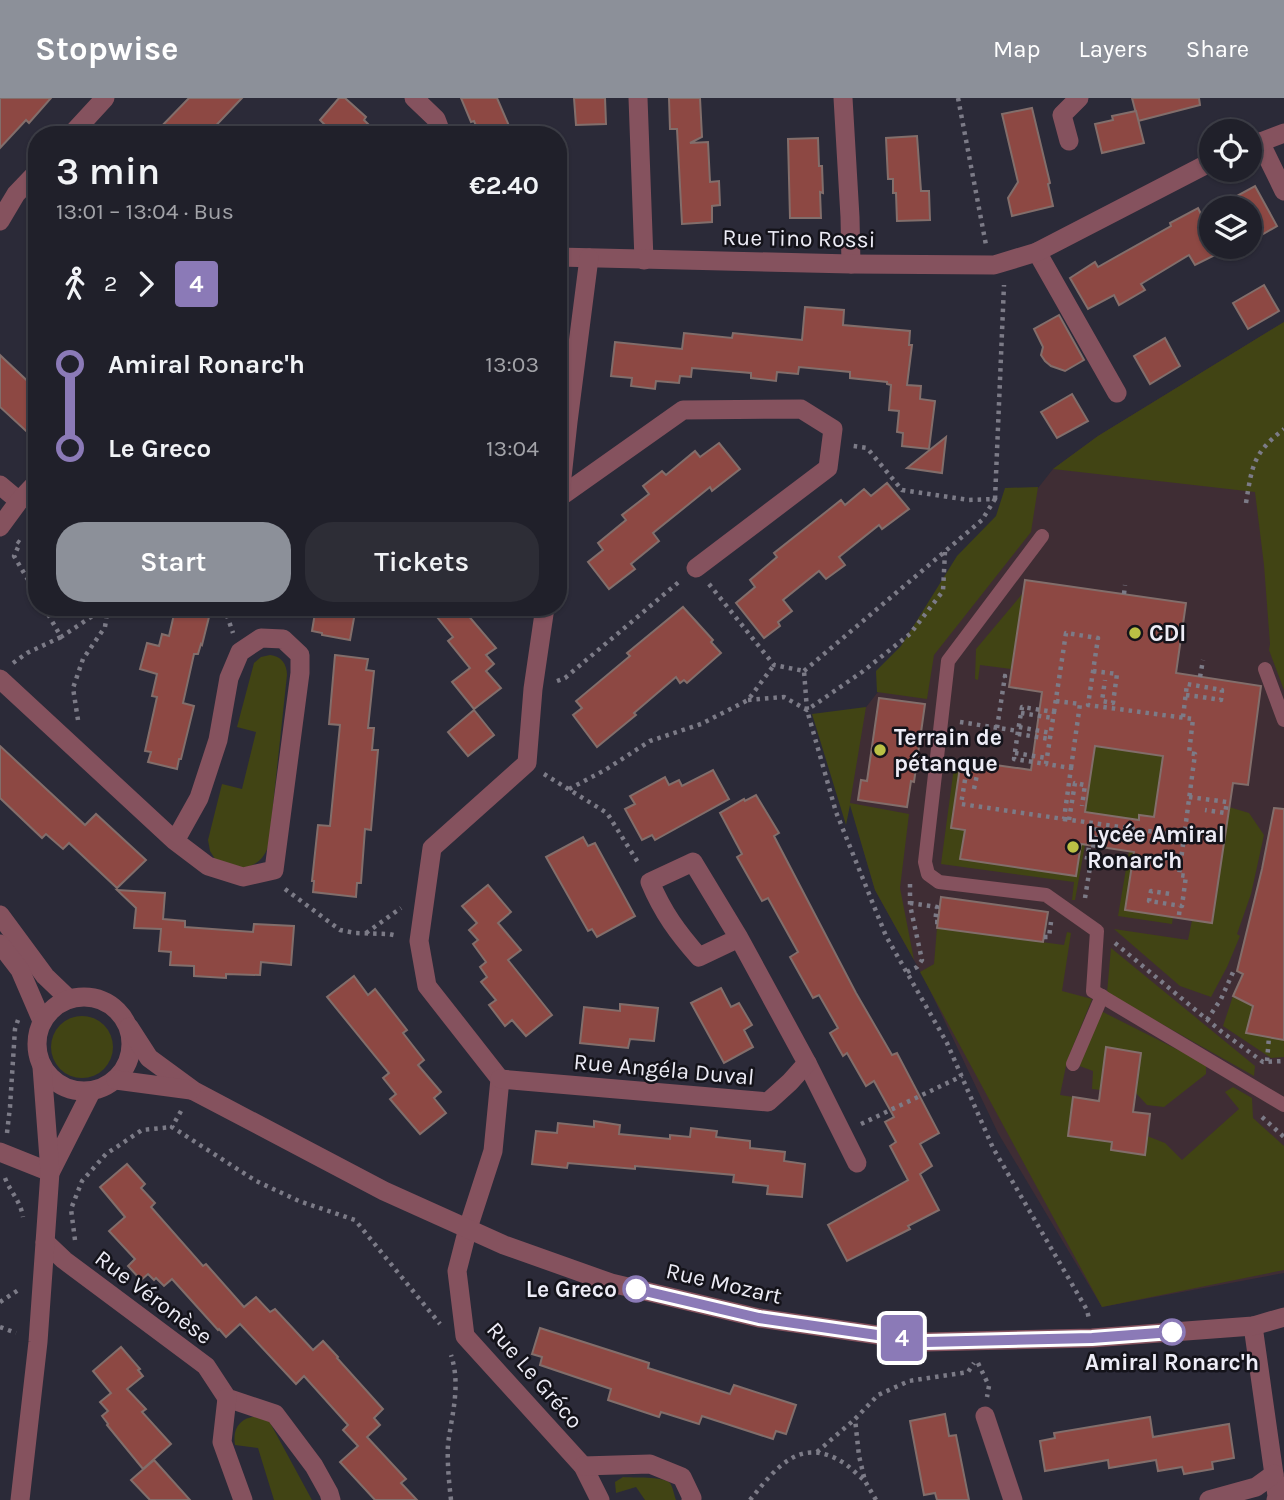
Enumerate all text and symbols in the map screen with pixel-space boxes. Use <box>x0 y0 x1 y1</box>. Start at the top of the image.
text: Stopwise <box>35 30 179 68</box>
text: Map <box>993 35 1041 63</box>
text: Layers <box>1079 35 1148 63</box>
text: Share <box>1186 35 1249 63</box>
map controls <box>1199 119 1262 259</box>
button: locate <box>1199 119 1262 182</box>
text: 3 min <box>56 149 160 194</box>
text: €2.40 <box>469 170 539 201</box>
button: layers <box>1199 196 1262 259</box>
text: 13:01 – 13:04 · Bus <box>56 198 234 225</box>
street label: Rue Tino Rossi <box>722 224 876 253</box>
icon: walk <box>56 265 94 303</box>
icon: forward <box>127 265 165 303</box>
text: 2 <box>104 270 117 297</box>
text: 4 <box>189 270 204 298</box>
text: Amiral Ronarc'h <box>108 349 305 380</box>
text: 13:03 <box>485 351 539 378</box>
text: Le Greco <box>108 433 211 464</box>
text: 13:04 <box>486 435 539 462</box>
button: Start <box>56 522 291 602</box>
button: Tickets <box>305 522 539 602</box>
place label: CDI <box>1149 620 1186 647</box>
marker: CDI <box>1127 625 1143 641</box>
place label: Terrain de pétanque <box>894 724 1002 777</box>
marker: Terrain de pétanque <box>872 742 888 758</box>
place label: Lycée Amiral Ronarc'h <box>1087 821 1225 874</box>
marker: Lycée Amiral Ronarc'h <box>1065 839 1081 855</box>
street label: Rue Angéla Duval <box>572 1048 756 1091</box>
street label: Rue Véronèse <box>90 1245 218 1350</box>
street label: Rue Mozart <box>663 1257 785 1310</box>
place label: Le Greco <box>526 1276 617 1303</box>
marker: Le Greco <box>623 1276 649 1302</box>
line badge: 4 <box>879 1315 925 1361</box>
street label: Rue Le Gréco <box>481 1316 588 1434</box>
marker: Amiral Ronarc'h <box>1159 1319 1185 1345</box>
text: 4 <box>895 1324 909 1352</box>
place label: Amiral Ronarc'h <box>1085 1349 1259 1376</box>

